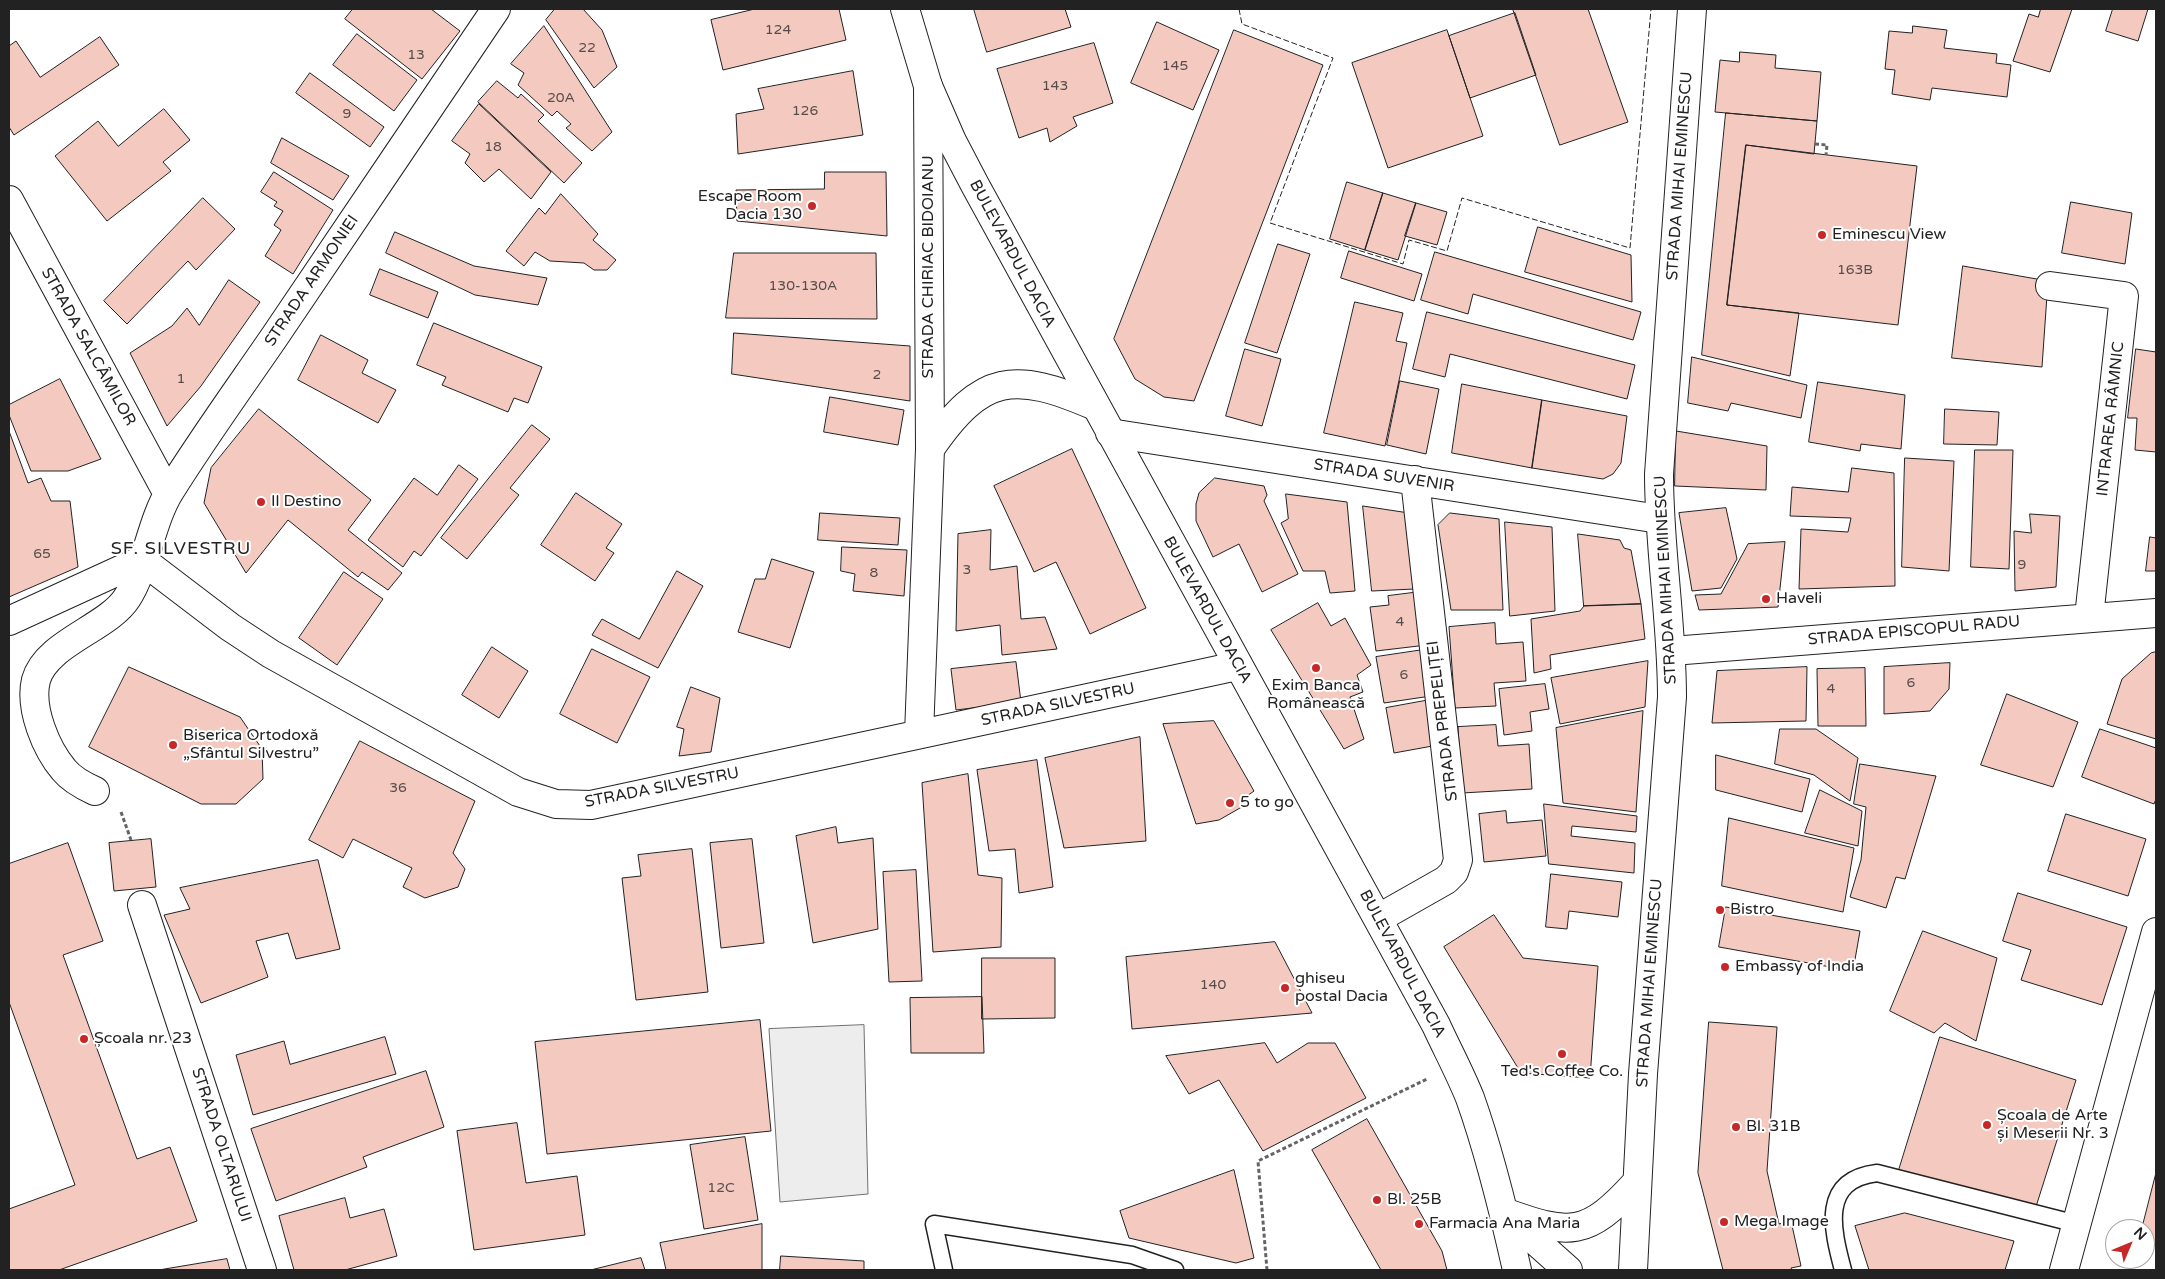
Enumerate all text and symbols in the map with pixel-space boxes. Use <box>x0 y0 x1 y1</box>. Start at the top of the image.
house number: 124 <box>765 22 791 38</box>
house number: 22 <box>578 40 596 56</box>
house number: 13 <box>407 47 425 63</box>
house number: 145 <box>1162 58 1188 74</box>
street label: STRADA MIHAI EMINESCU <box>1663 71 1697 281</box>
house number: 143 <box>1042 78 1068 94</box>
house number: 20A <box>547 90 575 106</box>
house number: 126 <box>792 103 818 119</box>
house number: 9 <box>343 106 351 122</box>
house number: 18 <box>484 139 502 155</box>
street label: STRADA CHIRIAC BIDOIANU <box>919 155 939 379</box>
street label: BULEVARDUL DACIA <box>965 177 1059 331</box>
place label: Escape Room Dacia 130 <box>698 187 802 225</box>
marker: Escape Room Dacia 130 <box>806 200 818 212</box>
street label: STRADA ARMONIEI <box>261 212 363 350</box>
place label: Eminescu View <box>1832 225 1946 245</box>
marker: Eminescu View <box>1816 229 1828 241</box>
house number: 163B <box>1837 262 1873 278</box>
street label: STRADA SALCÂMILOR <box>36 265 140 429</box>
house number: 130-130A <box>769 278 837 294</box>
street label: INTRAREA RÂMNIC <box>2093 341 2129 497</box>
house number: 2 <box>873 367 881 383</box>
house number: 1 <box>177 371 185 387</box>
street label: STRADA SUVENIR <box>1312 455 1456 497</box>
street label: STRADA MIHAI EMINESCU <box>1651 475 1681 685</box>
place label: Il Destino <box>271 492 341 512</box>
marker: Il Destino <box>255 496 267 508</box>
street label: BULEVARDUL DACIA <box>1159 533 1255 687</box>
district label: SF. SILVESTRU <box>109 538 253 560</box>
house number: 65 <box>33 546 51 562</box>
house number: 9 <box>2018 557 2026 573</box>
house number: 3 <box>963 562 971 578</box>
house number: 8 <box>870 565 878 581</box>
place label: Haveli <box>1776 589 1822 609</box>
marker: Haveli <box>1760 593 1772 605</box>
street label: STRADA EPISCOPUL RADU <box>1807 612 2021 650</box>
house number: 4 <box>1396 614 1404 630</box>
street label: STRADA PREPELIȚEI <box>1424 640 1462 802</box>
marker: Exim Banca Românească <box>1310 662 1322 674</box>
house number: 6 <box>1400 667 1408 683</box>
house number: 6 <box>1907 675 1915 691</box>
place label: Exim Banca Românească <box>1267 676 1365 714</box>
street label: STRADA SILVESTRU <box>979 679 1137 731</box>
house number: 4 <box>1827 681 1835 697</box>
place label: Biserica Ortodoxă „Sfântul Silvestru” <box>183 726 319 764</box>
marker: Biserica Ortodoxă „Sfântul Silvestru” <box>167 739 179 751</box>
street label: STRADA SILVESTRU <box>583 764 741 812</box>
house number: 36 <box>389 780 407 796</box>
place label: 5 to go <box>1240 793 1294 813</box>
marker: 5 to go <box>1224 797 1236 809</box>
street label: STRADA MIHAI EMINESCU <box>1633 878 1667 1088</box>
street label: BULEVARDUL DACIA <box>1355 887 1449 1041</box>
place label: Bistro <box>1730 900 1774 920</box>
marker: Bistro <box>1714 904 1726 916</box>
place label: Embassy of India <box>1735 957 1864 977</box>
marker: Embassy of India <box>1719 961 1731 973</box>
place label: ghiseu postal Dacia <box>1295 969 1388 1007</box>
house number: 140 <box>1200 977 1226 993</box>
marker: ghiseu postal Dacia <box>1279 982 1291 994</box>
place label: Școala nr. 23 <box>94 1029 192 1049</box>
marker: Școala nr. 23 <box>78 1033 90 1045</box>
marker: Ted's Coffee Co. <box>1556 1048 1568 1060</box>
place label: Ted's Coffee Co. <box>1501 1062 1623 1082</box>
street label: STRADA OLTARULUI <box>187 1065 255 1225</box>
place label: Școala de Arte și Meserii Nr. 3 <box>1997 1106 2109 1144</box>
place label: Bl. 31B <box>1746 1117 1800 1137</box>
marker: Școala de Arte și Meserii Nr. 3 <box>1981 1119 1993 1131</box>
marker: Bl. 31B <box>1730 1121 1742 1133</box>
house number: 12C <box>707 1180 735 1196</box>
place label: Bl. 25B <box>1387 1190 1441 1210</box>
marker: Bl. 25B <box>1371 1194 1383 1206</box>
place label: Mega Image <box>1734 1212 1829 1232</box>
place label: Farmacia Ana Maria <box>1429 1214 1580 1234</box>
marker: Mega Image <box>1718 1216 1730 1228</box>
marker: Farmacia Ana Maria <box>1413 1218 1425 1230</box>
north arrow <box>2105 1219 2155 1269</box>
text: N <box>2130 1224 2150 1244</box>

